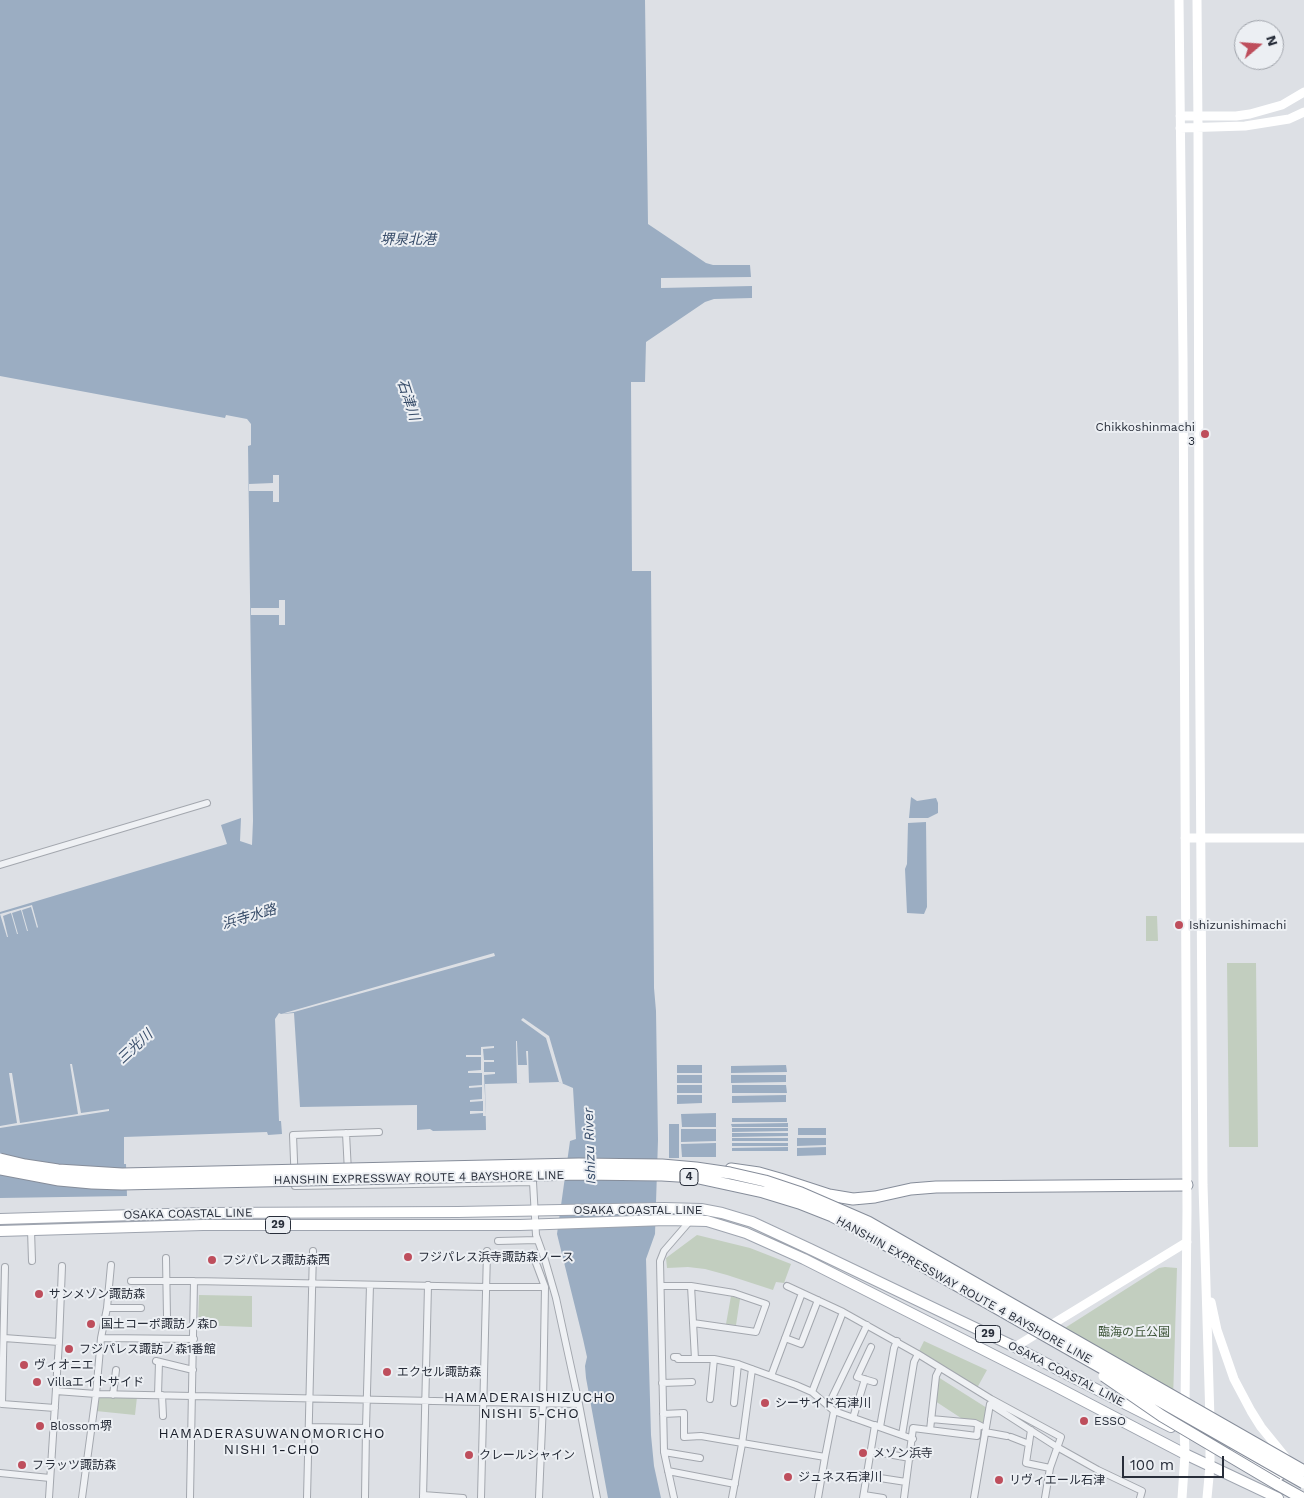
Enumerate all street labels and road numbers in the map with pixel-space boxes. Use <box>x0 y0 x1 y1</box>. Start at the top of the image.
street label: HANSHIN EXPRESSWAY ROUTE 4 BAYSHORE LINE <box>274 1168 564 1188</box>
road number: 4 <box>680 1168 698 1186</box>
street label: OSAKA COASTAL LINE <box>573 1203 703 1217</box>
street label: OSAKA COASTAL LINE <box>123 1206 253 1222</box>
street label: HANSHIN EXPRESSWAY ROUTE 4 BAYSHORE LINE <box>833 1213 1095 1367</box>
road number: 29 <box>266 1216 290 1234</box>
road number: 29 <box>976 1326 1000 1342</box>
street label: OSAKA COASTAL LINE <box>1005 1338 1127 1410</box>

